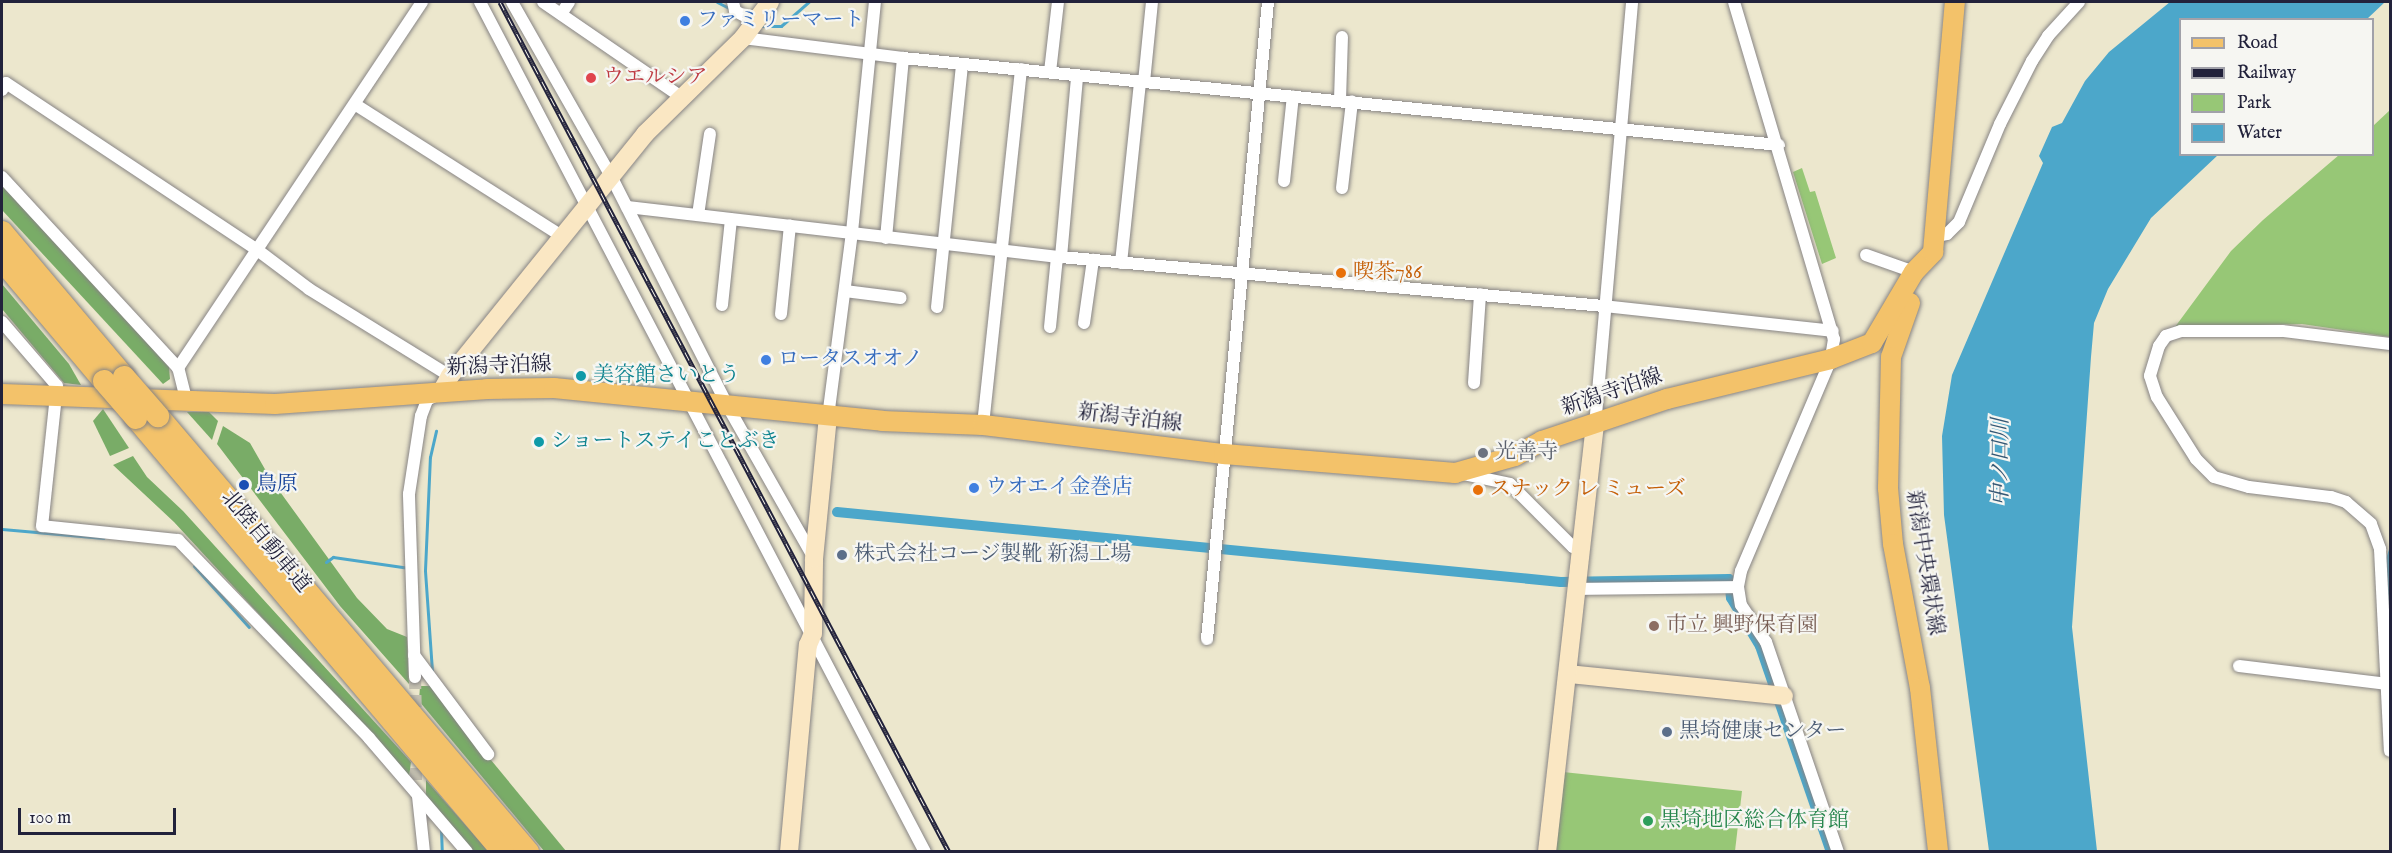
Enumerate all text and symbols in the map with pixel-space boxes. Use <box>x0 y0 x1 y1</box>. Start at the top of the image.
place label: ファミリーマート <box>697 8 865 34</box>
marker: ファミリーマート <box>678 14 692 28</box>
legend <box>2179 18 2374 156</box>
text: Road <box>2237 32 2278 55</box>
text: Railway <box>2237 62 2296 85</box>
place label: ウエルシア <box>603 65 708 91</box>
marker: ウエルシア <box>584 71 598 85</box>
text: Park <box>2237 92 2271 115</box>
text: Water <box>2237 122 2282 145</box>
place label: 喫茶786 <box>1353 260 1422 286</box>
marker: 喫茶786 <box>1334 266 1348 280</box>
place label: ロータスオオノ <box>778 347 925 373</box>
street label: 新潟寺泊線 <box>446 353 552 381</box>
marker: ロータスオオノ <box>759 353 773 367</box>
place label: 美容館さいとう <box>593 363 740 389</box>
street label: 新潟寺泊線 <box>1558 364 1666 422</box>
marker: 美容館さいとう <box>574 369 588 383</box>
street label: 新潟寺泊線 <box>1076 400 1184 438</box>
water label: 中ノ口川 <box>1989 418 2015 506</box>
place label: ショートステイことぶき <box>551 429 782 455</box>
marker: ショートステイことぶき <box>532 435 546 449</box>
place label: 光善寺 <box>1495 440 1558 466</box>
marker: 光善寺 <box>1476 446 1490 460</box>
place label: 鳥原 <box>256 472 298 498</box>
place label: ウオエイ金巻店 <box>986 475 1133 501</box>
place label: スナック レ ミューズ <box>1490 477 1688 503</box>
marker: 鳥原 <box>237 478 251 492</box>
marker: ウオエイ金巻店 <box>967 481 981 495</box>
marker: スナック レ ミューズ <box>1471 483 1485 497</box>
street label: 北陸自動車道 <box>215 486 315 598</box>
street label: 新潟中央環状線 <box>1900 488 1948 638</box>
place label: 株式会社コージ製靴 新潟工場 <box>854 542 1132 568</box>
marker: 株式会社コージ製靴 新潟工場 <box>835 548 849 562</box>
place label: 市立 興野保育園 <box>1666 613 1818 639</box>
marker: 市立 興野保育園 <box>1647 619 1661 633</box>
place label: 黒埼健康センター <box>1679 719 1847 745</box>
marker: 黒埼健康センター <box>1660 725 1674 739</box>
scale bar <box>21 796 178 834</box>
text: 100 m <box>29 807 71 830</box>
place label: 黒埼地区総合体育館 <box>1660 808 1849 834</box>
marker: 黒埼地区総合体育館 <box>1641 814 1655 828</box>

